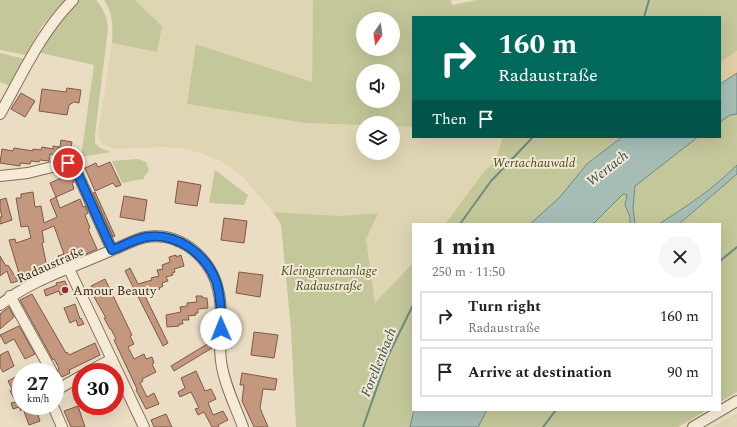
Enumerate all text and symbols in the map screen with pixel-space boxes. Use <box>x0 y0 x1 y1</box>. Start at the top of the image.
north arrow <box>356 12 400 56</box>
map controls <box>356 12 400 160</box>
text: 160 m <box>498 23 577 66</box>
icon: right <box>432 32 484 84</box>
text: Radaustraße <box>498 62 598 89</box>
button: sound <box>356 64 400 108</box>
text: Then <box>432 108 467 131</box>
icon: arrive <box>475 108 497 130</box>
button: layers <box>356 116 400 160</box>
water label: Wertach <box>582 145 633 191</box>
pin <box>51 146 85 180</box>
icon: arrive <box>57 152 79 174</box>
park label: Wertachauwald <box>493 153 576 173</box>
text: 1 min <box>432 229 496 265</box>
button: close <box>659 236 701 278</box>
street label: Radaustraße <box>13 241 87 289</box>
park label: Kleingartenanlage Radaustraße <box>281 261 377 296</box>
text: 250 m · 11:50 <box>432 262 505 282</box>
place label: Amour Beauty <box>73 281 157 301</box>
marker: Amour Beauty <box>60 285 70 295</box>
text: Turn right <box>468 295 541 318</box>
icon: right <box>434 305 456 327</box>
text: 160 m <box>660 305 699 328</box>
position arrow <box>200 308 242 350</box>
text: Radaustraße <box>468 318 540 338</box>
water label: Forellenbach <box>355 324 402 400</box>
icon: arrive <box>434 361 456 383</box>
text: Arrive at destination <box>468 361 612 384</box>
text: 90 m <box>667 361 699 384</box>
speed limit sign: 30 <box>72 363 124 415</box>
text: 27 <box>27 369 49 399</box>
text: km/h <box>27 391 49 407</box>

